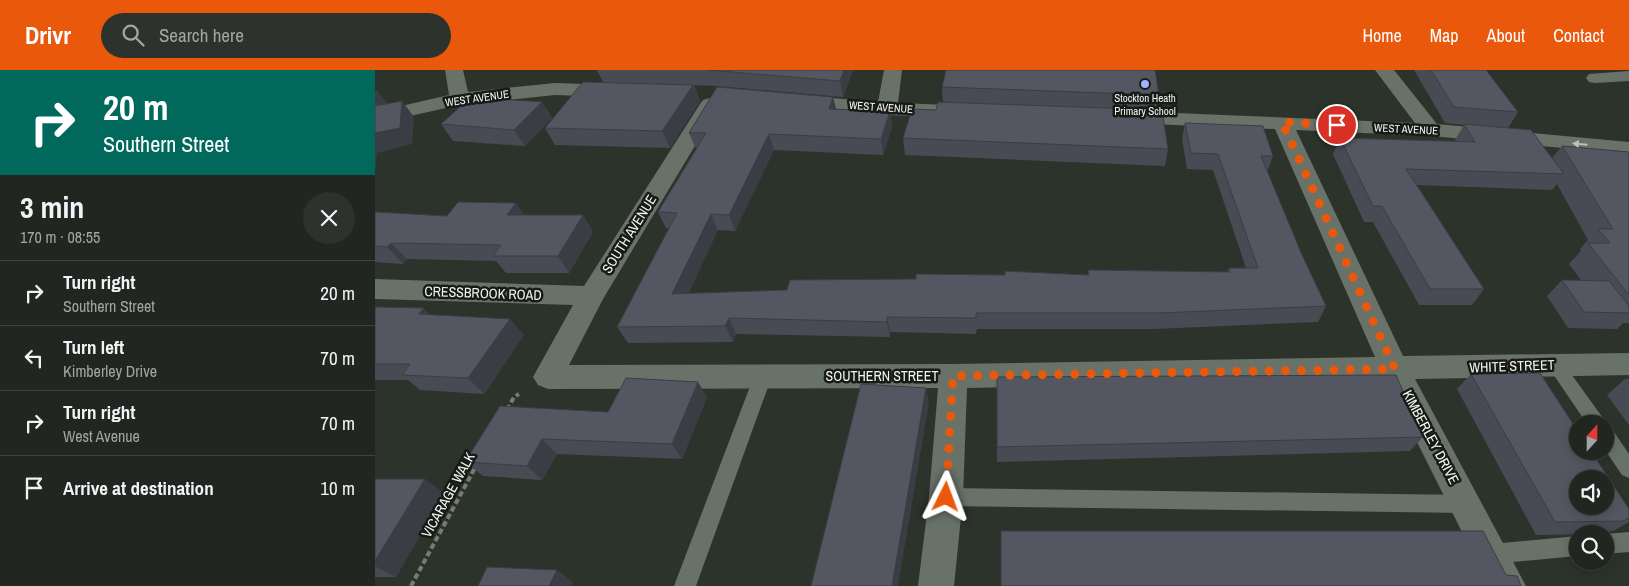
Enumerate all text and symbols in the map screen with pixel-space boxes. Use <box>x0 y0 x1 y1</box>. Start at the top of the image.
search box <box>101 13 451 58</box>
text: Drivr <box>25 19 71 51</box>
icon: search <box>119 21 147 49</box>
text: Search here <box>159 22 244 48</box>
text: Home <box>1362 23 1402 48</box>
text: Map <box>1430 23 1459 48</box>
text: About <box>1487 23 1525 48</box>
text: Contact <box>1553 23 1604 48</box>
marker: Stockton Heath Primary School <box>1139 78 1151 90</box>
text: 20 m <box>103 84 168 131</box>
street label: WEST AVENUE <box>444 87 510 109</box>
icon: right <box>20 90 85 155</box>
place label: Stockton Heath Primary School <box>1114 91 1176 118</box>
street label: WEST AVENUE <box>848 98 914 116</box>
pin <box>1316 104 1358 146</box>
icon: arrive <box>1323 111 1351 139</box>
street label: WEST AVENUE <box>1373 120 1439 138</box>
text: Southern Street <box>103 129 229 159</box>
one-way arrow <box>1572 140 1588 148</box>
text: 3 min <box>20 187 84 227</box>
street label: SOUTH AVENUE <box>598 191 660 277</box>
button: close <box>303 192 355 244</box>
text: 170 m · 08:55 <box>20 226 100 248</box>
text: Turn right <box>63 269 135 295</box>
icon: right <box>20 279 48 307</box>
text: 20 m <box>320 280 355 306</box>
street label: CRESSBROOK ROAD <box>424 282 542 304</box>
text: Southern Street <box>63 295 155 317</box>
text: Turn left <box>63 334 124 360</box>
icon: left <box>20 344 48 372</box>
text: 70 m <box>320 345 355 371</box>
street label: WHITE STREET <box>1469 356 1555 376</box>
text: Kimberley Drive <box>63 360 157 382</box>
street label: SOUTHERN STREET <box>826 367 938 385</box>
street label: KIMBERLEY DRIVE <box>1399 387 1463 487</box>
text: Turn right <box>63 399 135 425</box>
icon: right <box>20 409 48 437</box>
text: 70 m <box>320 410 355 436</box>
north arrow <box>1569 415 1614 460</box>
map controls <box>1569 415 1614 570</box>
text: West Avenue <box>63 425 140 447</box>
street label: VICARAGE WALK <box>417 449 479 541</box>
position arrow <box>919 470 971 522</box>
button: sound <box>1569 470 1614 515</box>
icon: arrive <box>20 474 48 502</box>
text: Arrive at destination <box>63 475 214 501</box>
text: 10 m <box>320 475 355 501</box>
button: search <box>1569 525 1614 570</box>

